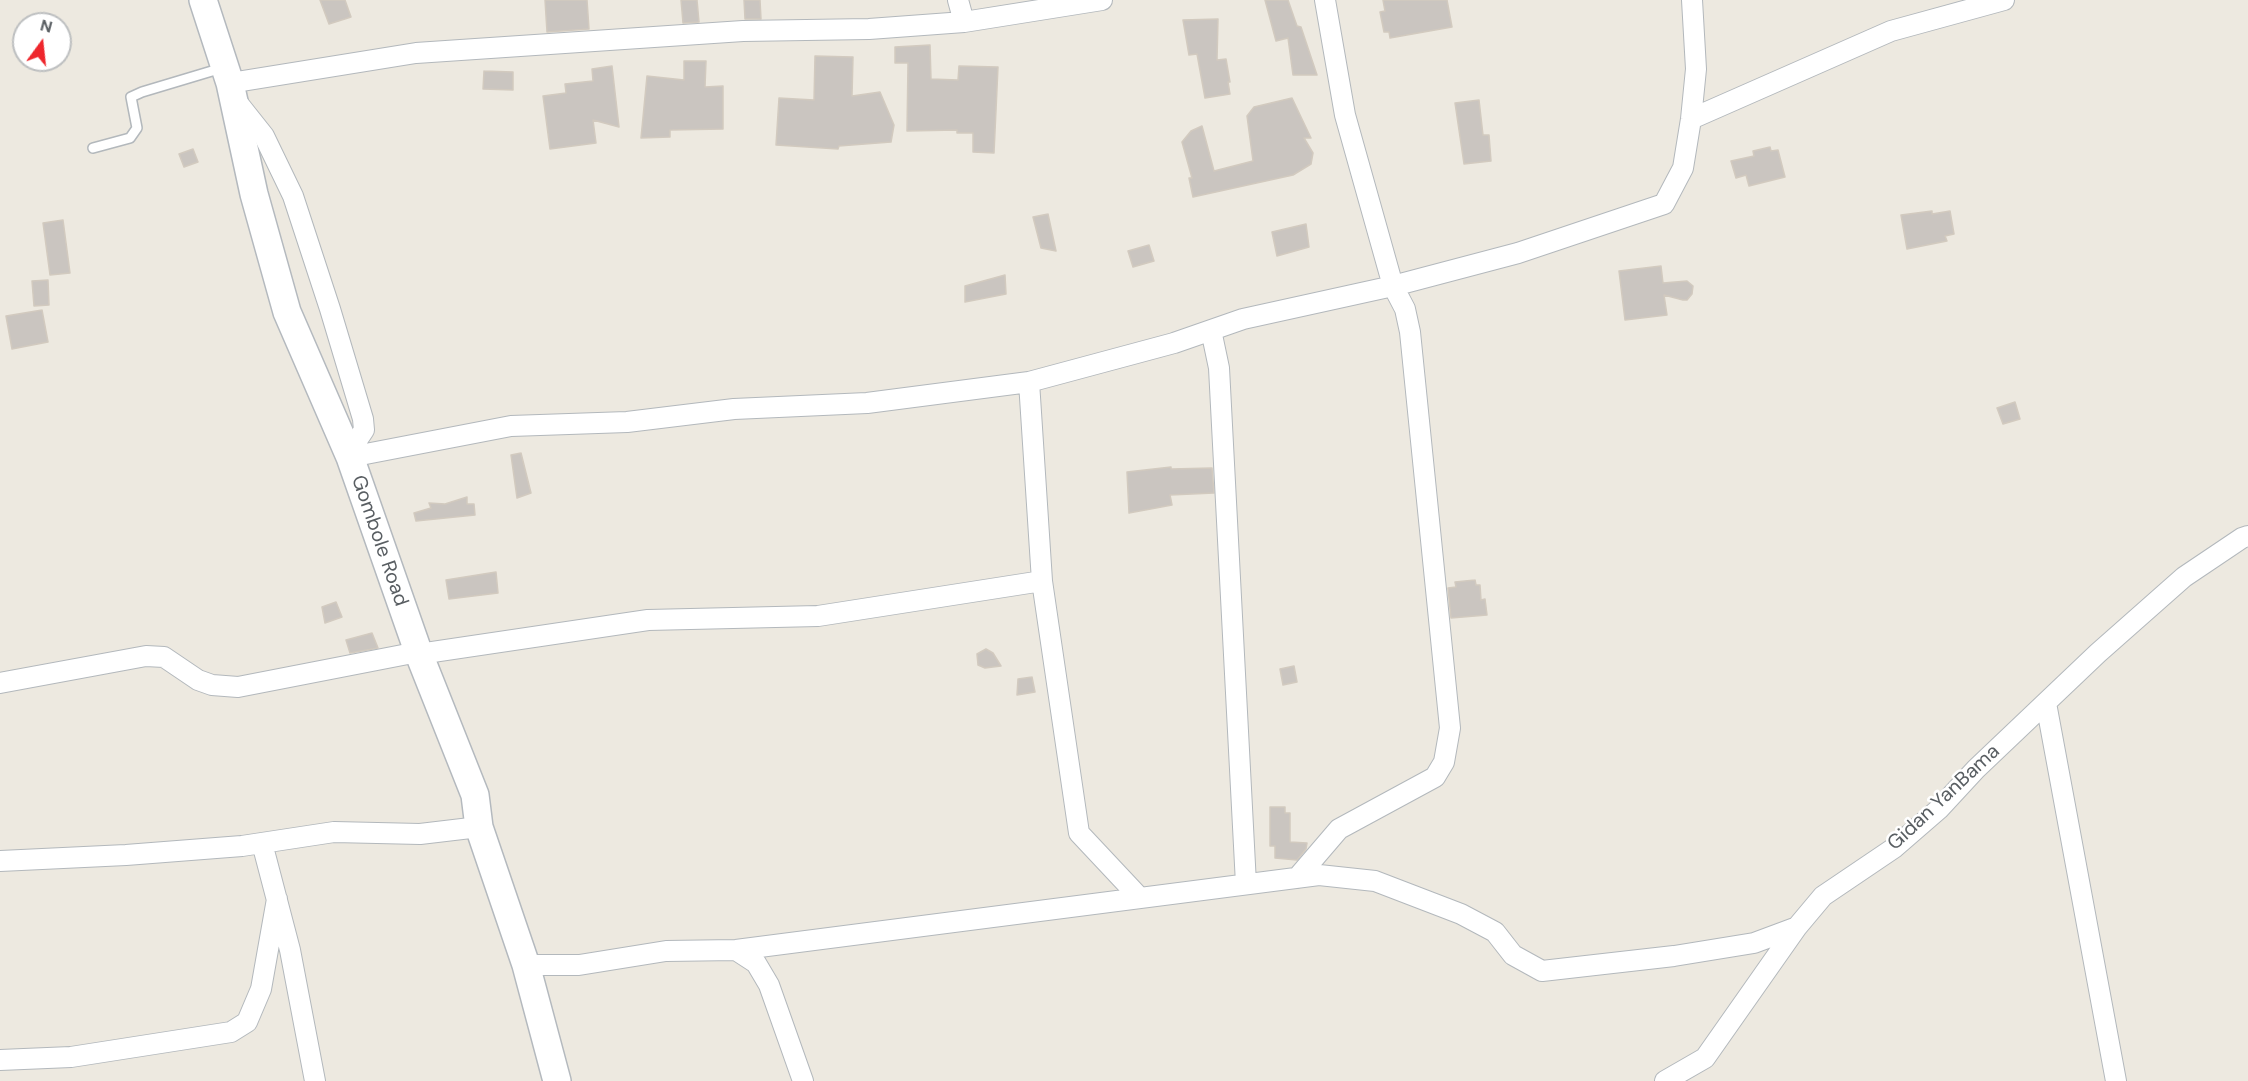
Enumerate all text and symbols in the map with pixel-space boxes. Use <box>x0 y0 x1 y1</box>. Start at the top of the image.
north arrow <box>12 12 72 72</box>
text: N <box>38 14 55 38</box>
street label: Gombole Road <box>345 472 413 610</box>
street label: Gidan YanBama <box>1883 740 2005 856</box>

